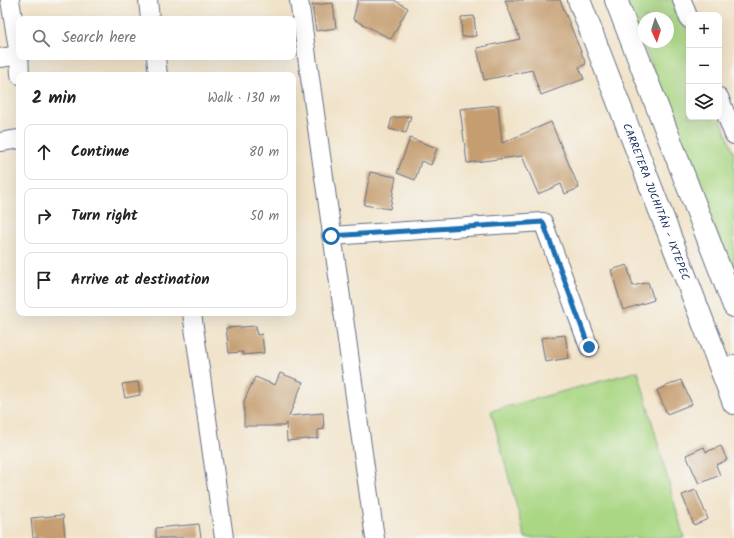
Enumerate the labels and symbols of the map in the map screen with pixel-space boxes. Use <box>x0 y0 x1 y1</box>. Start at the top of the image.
north arrow <box>638 12 674 48</box>
street label: CARRETERA JUCHITÁN - IXTEPEC <box>617 121 694 284</box>
route start <box>322 227 340 245</box>
route end <box>580 338 598 356</box>

